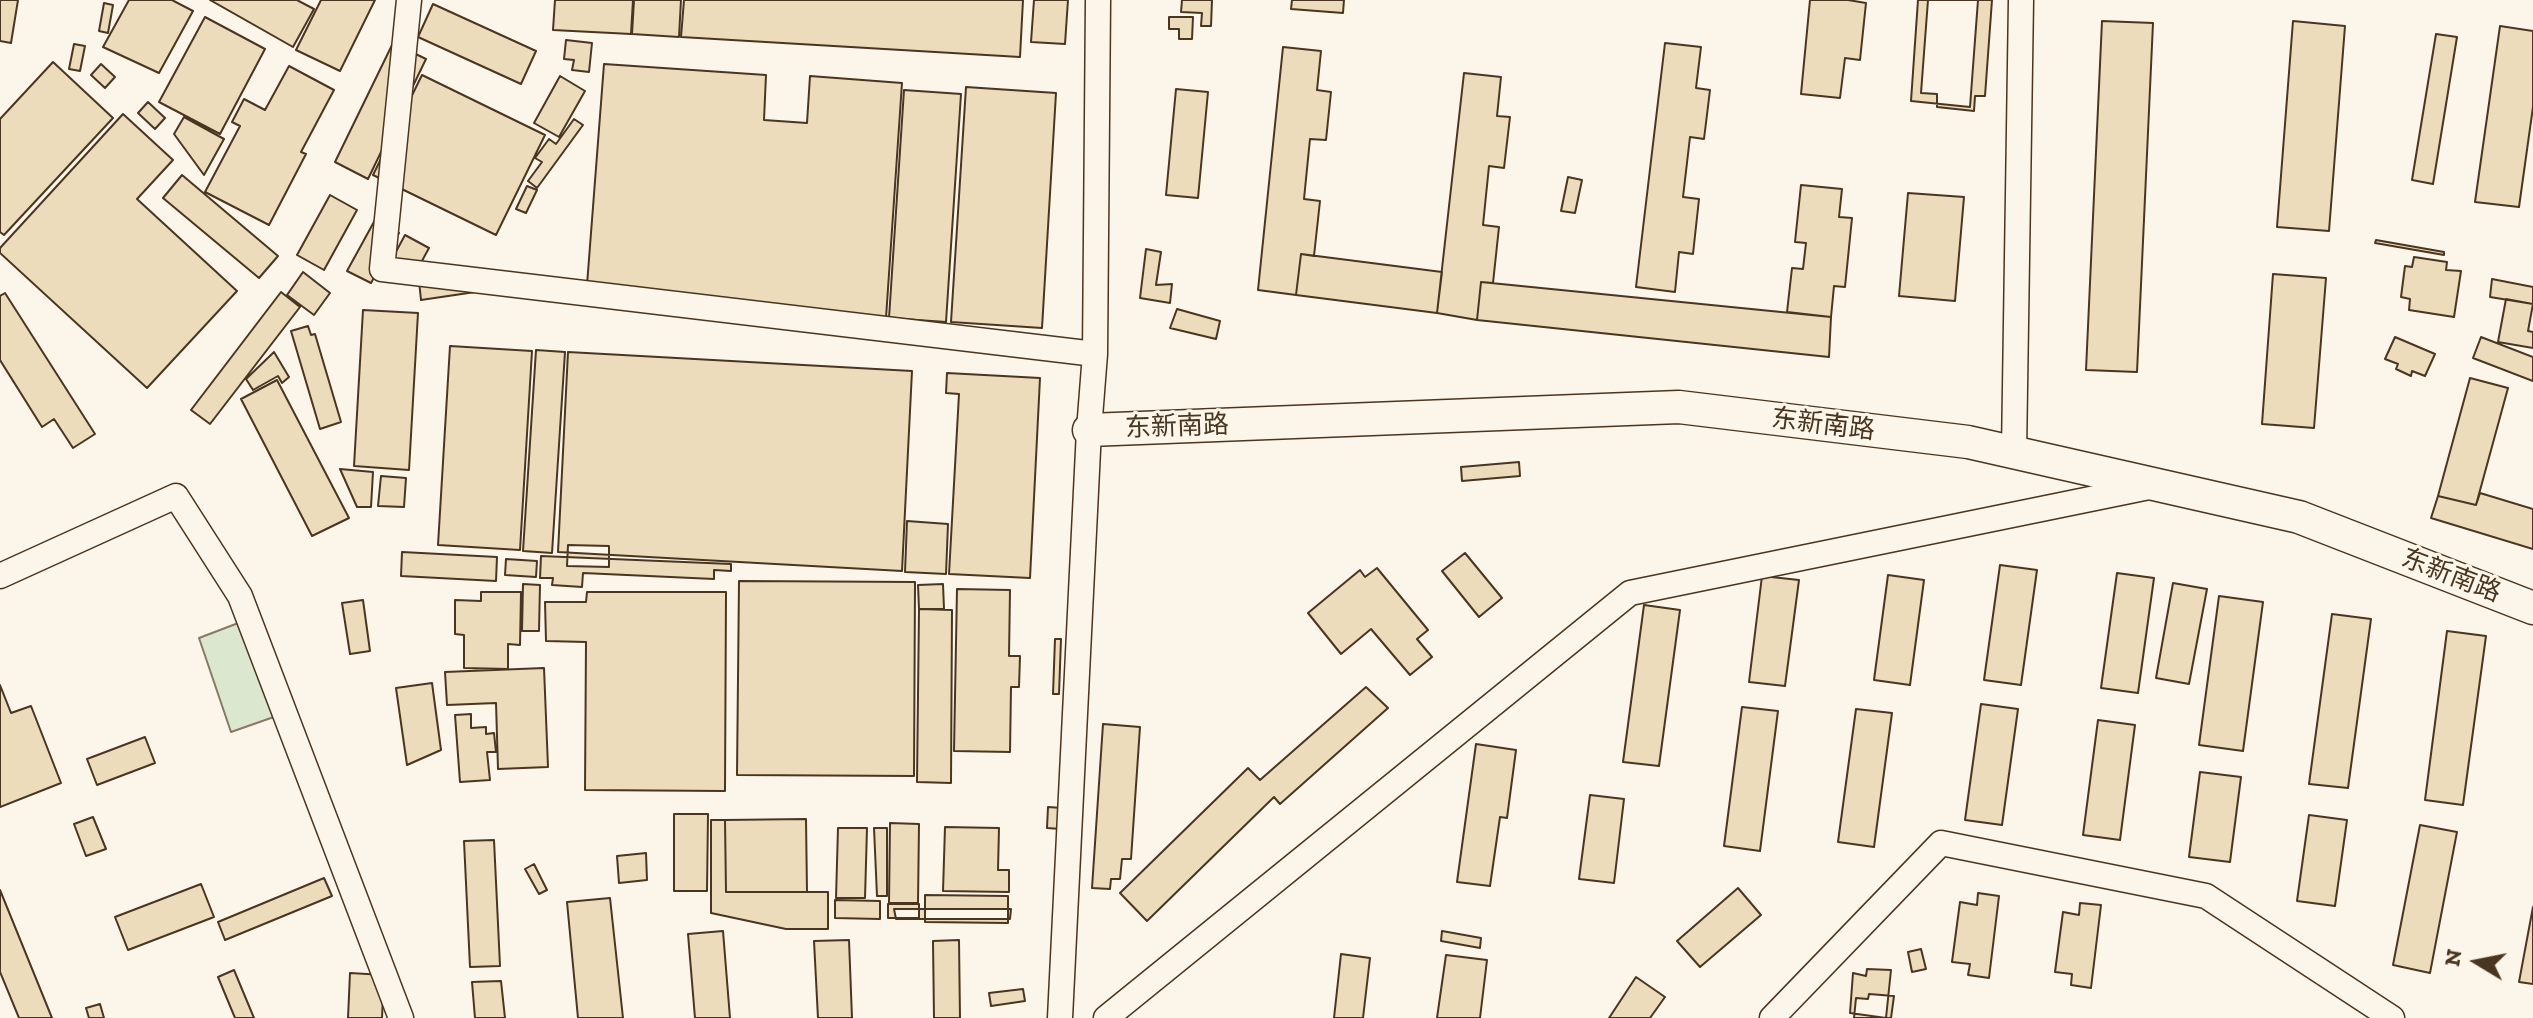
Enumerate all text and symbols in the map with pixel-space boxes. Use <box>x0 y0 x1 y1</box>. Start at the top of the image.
street label: 东新南路 <box>1769 403 1877 447</box>
street label: 东新南路 <box>1124 410 1230 444</box>
street label: 东新南路 <box>2397 543 2505 609</box>
north arrow <box>2437 922 2517 1002</box>
text: N <box>2438 947 2468 968</box>

